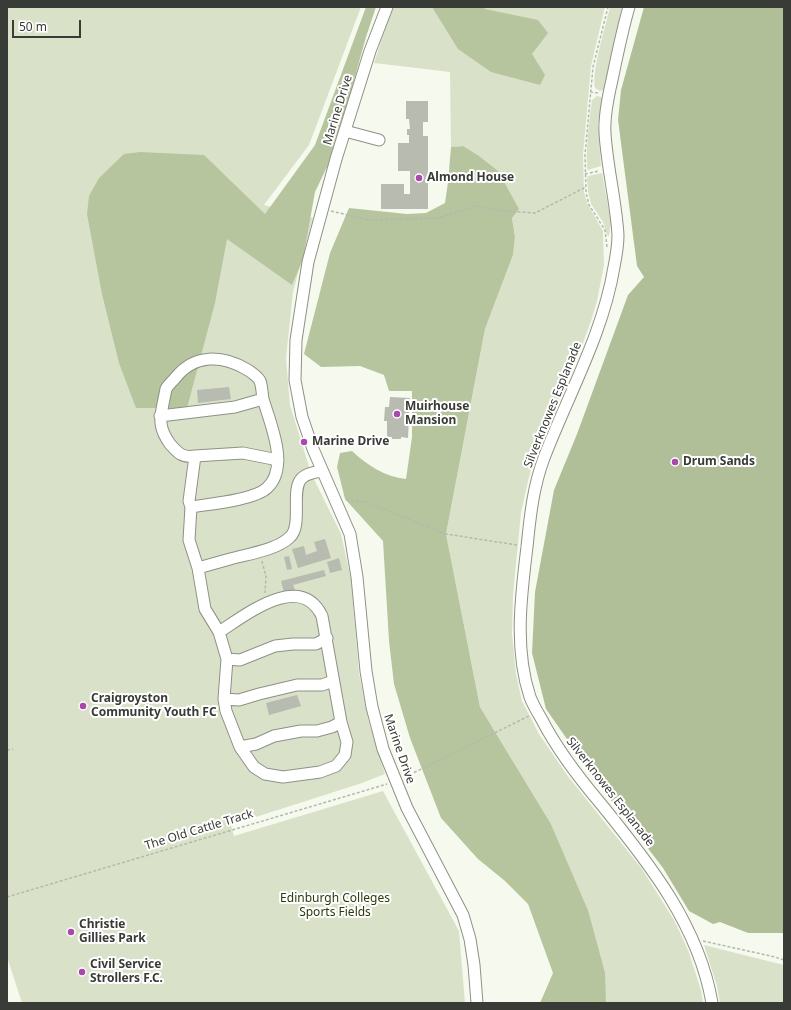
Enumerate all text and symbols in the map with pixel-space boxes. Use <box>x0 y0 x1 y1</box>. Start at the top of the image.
scale bar <box>14 12 83 38</box>
text: 50 m <box>19 18 47 35</box>
street label: Marine Drive <box>320 73 356 147</box>
place label: Almond House <box>427 171 514 185</box>
marker: Almond House <box>414 173 424 183</box>
street label: Silverknowes Esplanade <box>521 340 585 470</box>
place label: Muirhouse Mansion <box>405 400 469 428</box>
marker: Muirhouse Mansion <box>392 409 402 419</box>
place label: Marine Drive <box>312 435 389 449</box>
marker: Marine Drive <box>299 437 309 447</box>
place label: Drum Sands <box>683 455 755 469</box>
marker: Drum Sands <box>670 457 680 467</box>
place label: Craigroyston Community Youth FC <box>91 692 217 720</box>
marker: Craigroyston Community Youth FC <box>78 701 88 711</box>
street label: Marine Drive <box>380 712 418 786</box>
street label: Silverknowes Esplanade <box>563 735 657 849</box>
street label: The Old Cattle Track <box>143 807 255 853</box>
park label: Edinburgh Colleges Sports Fields <box>280 892 390 920</box>
place label: Christie Gillies Park <box>79 918 146 946</box>
marker: Christie Gillies Park <box>66 927 76 937</box>
place label: Civil Service Strollers F.C. <box>90 958 163 986</box>
marker: Civil Service Strollers F.C. <box>77 967 87 977</box>

